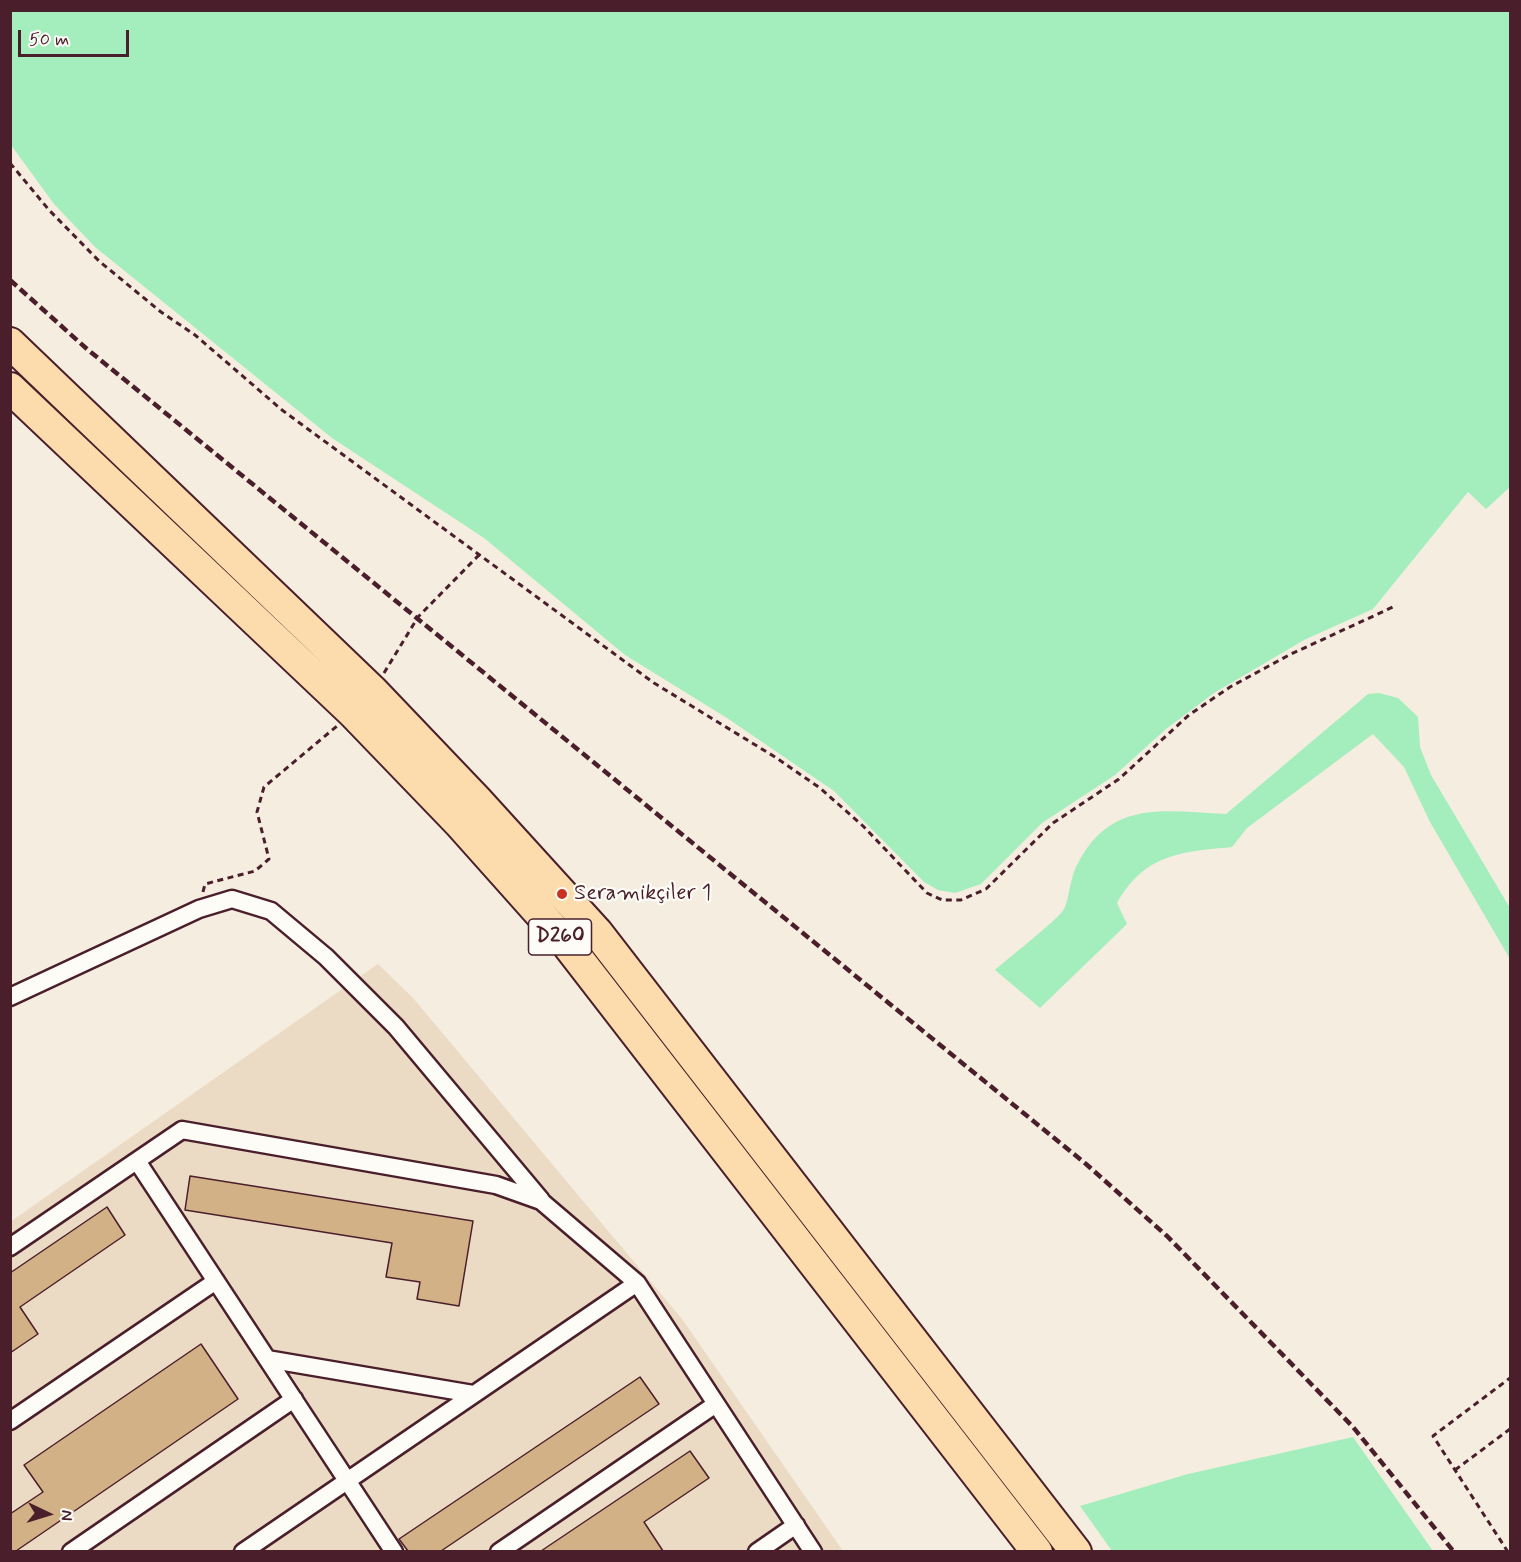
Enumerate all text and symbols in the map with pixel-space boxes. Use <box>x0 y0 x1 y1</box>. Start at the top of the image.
scale bar <box>21 18 132 56</box>
text: 50 m <box>29 28 69 52</box>
place label: Seramikçiler 1 <box>574 881 711 907</box>
marker: Seramikçiler 1 <box>555 887 569 901</box>
road number: D260 <box>528 919 592 955</box>
north arrow <box>18 1484 78 1544</box>
text: N <box>56 1509 77 1521</box>

